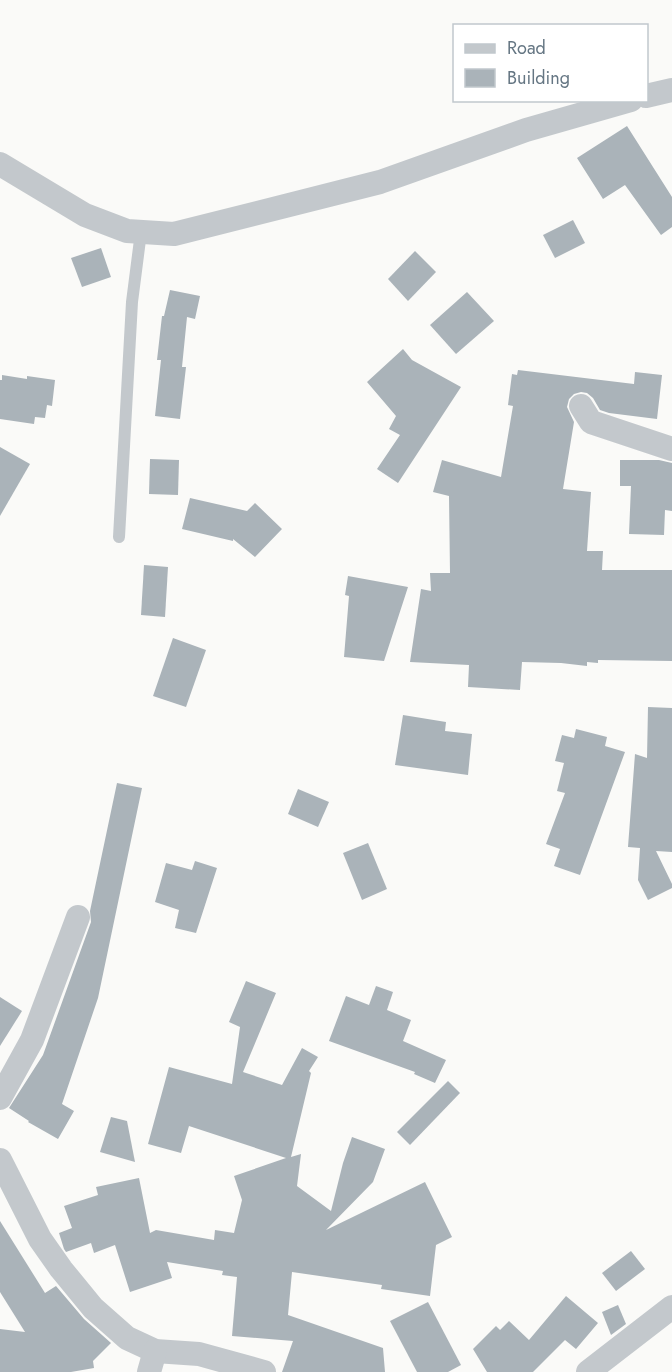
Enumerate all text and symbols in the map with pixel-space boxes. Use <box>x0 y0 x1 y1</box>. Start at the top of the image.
legend <box>453 24 648 102</box>
text: Road <box>507 35 546 61</box>
text: Building <box>507 65 570 91</box>

